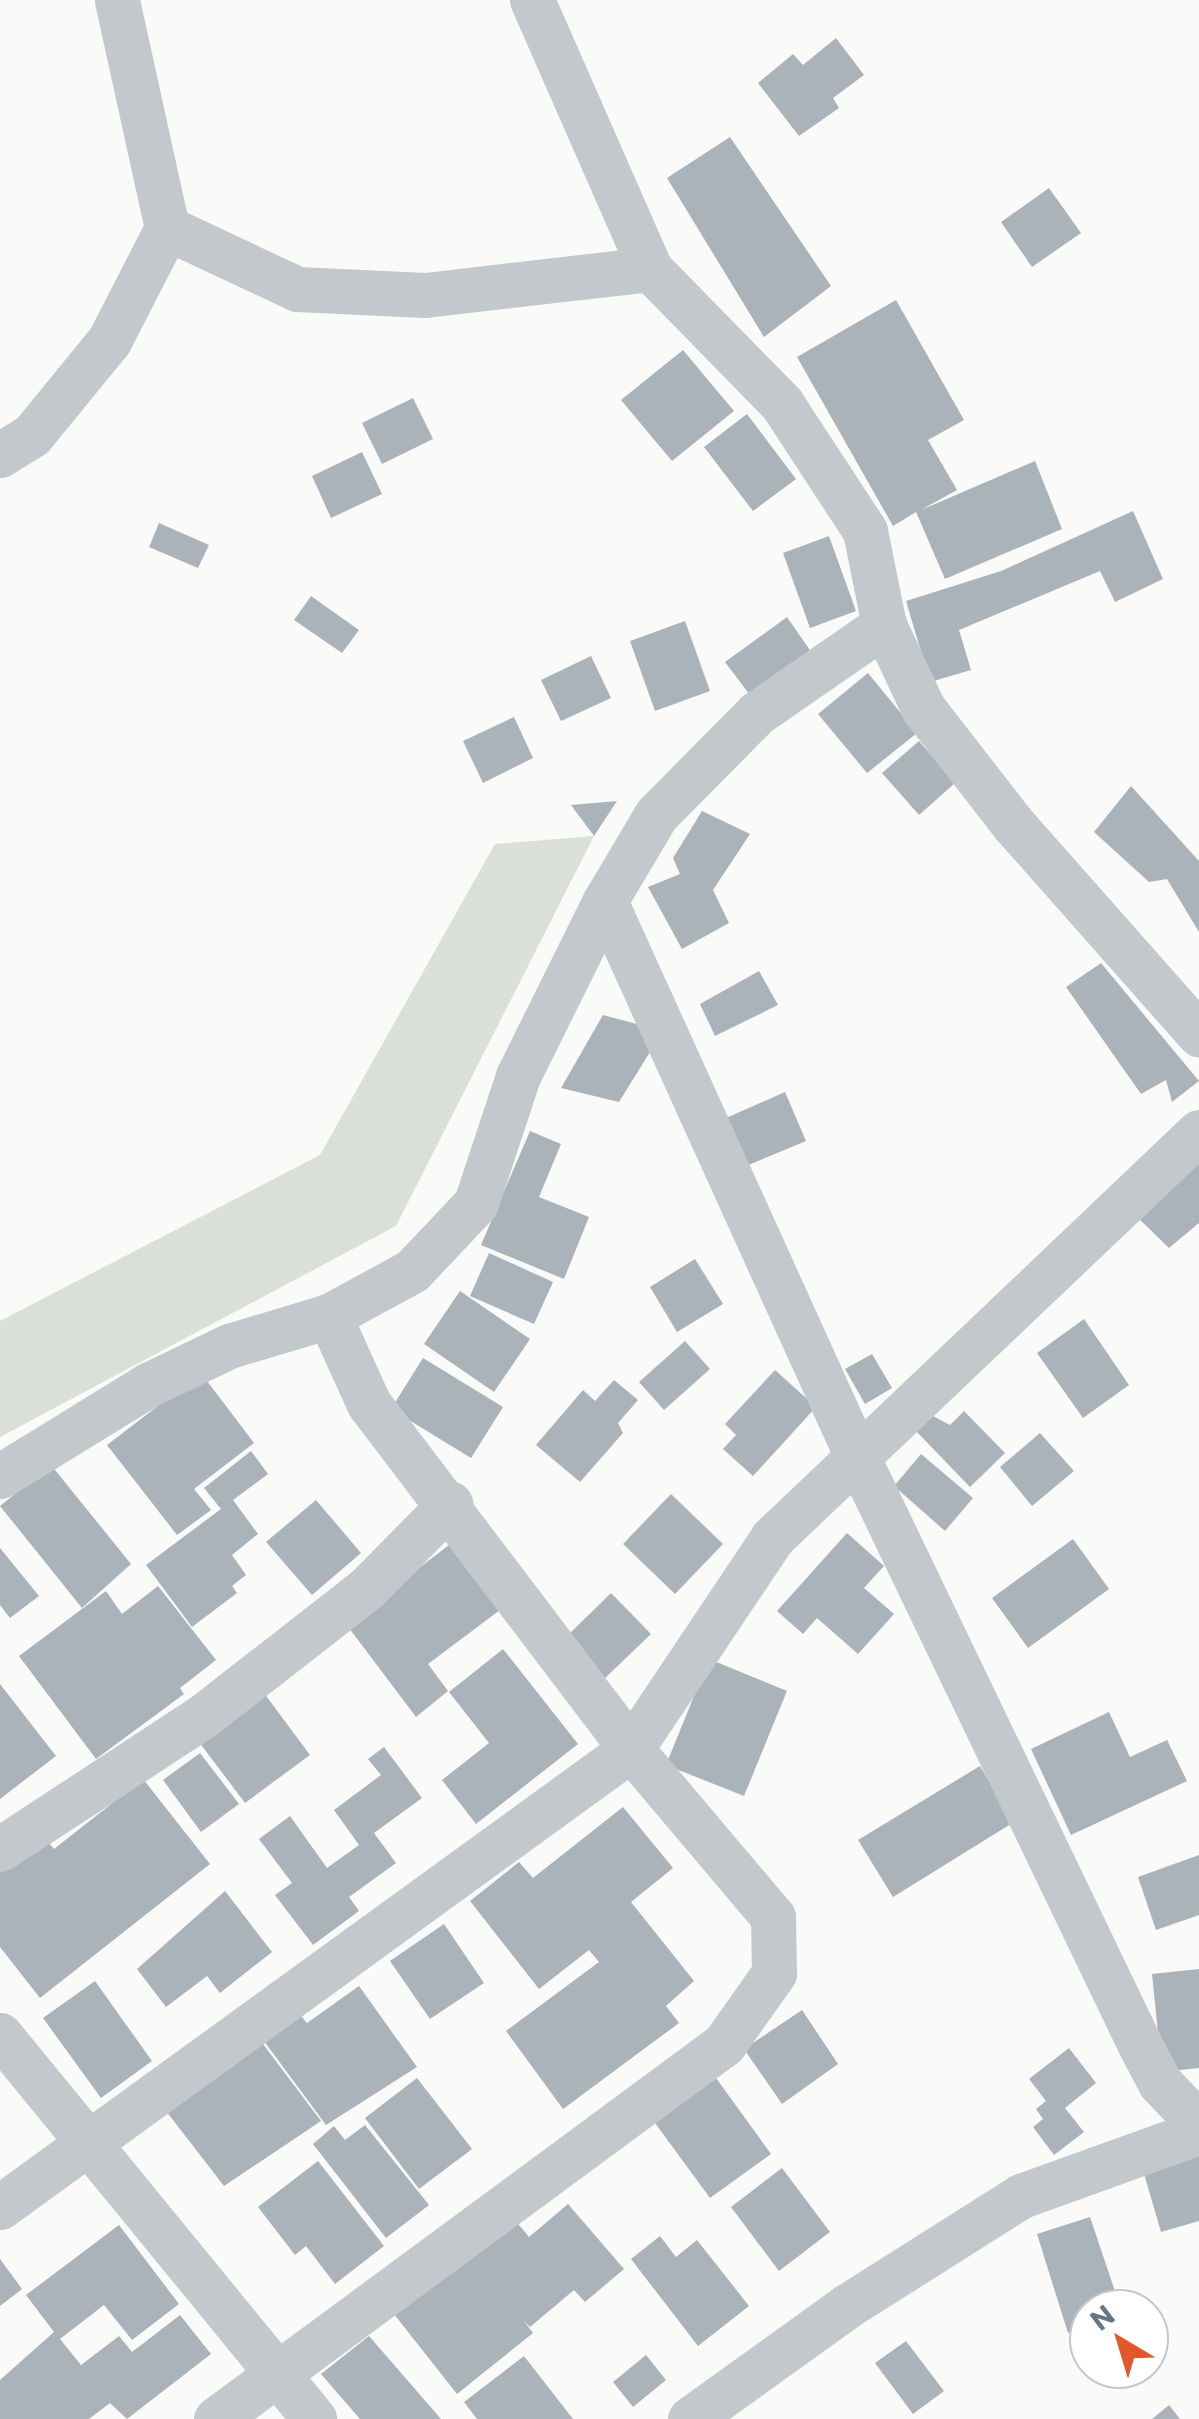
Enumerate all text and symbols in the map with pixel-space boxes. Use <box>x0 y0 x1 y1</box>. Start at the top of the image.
north arrow <box>1069 2289 1169 2389</box>
text: N <box>1083 2297 1121 2337</box>

